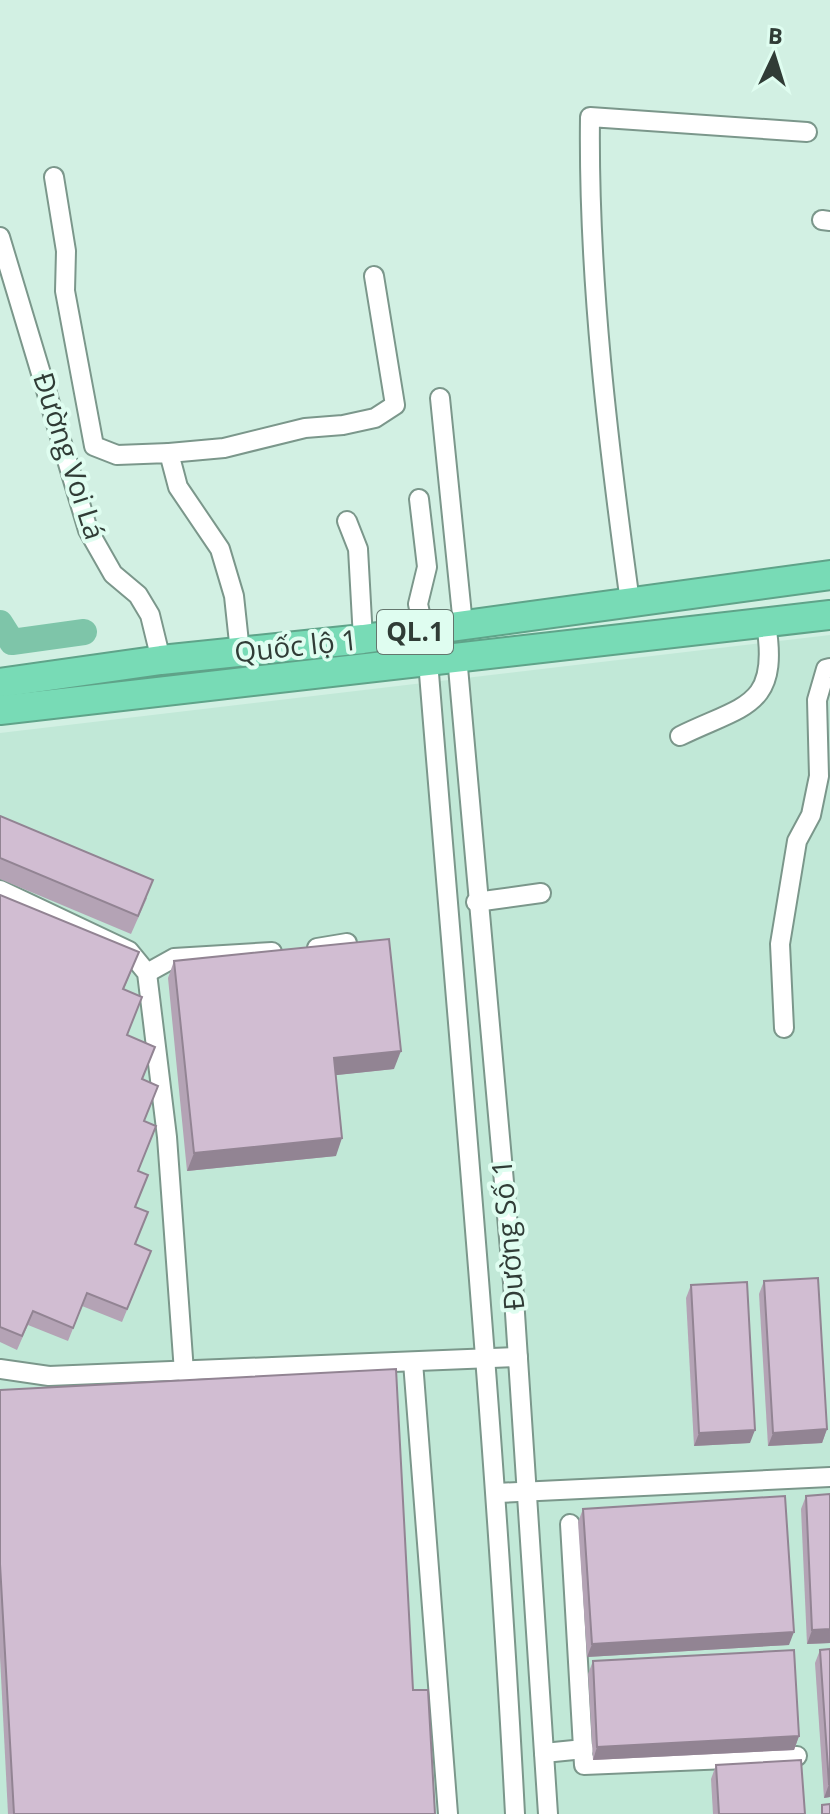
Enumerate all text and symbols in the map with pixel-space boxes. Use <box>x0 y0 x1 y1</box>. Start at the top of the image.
north arrow <box>734 16 814 96</box>
text: B <box>767 20 784 51</box>
street label: Đường Voi Lá <box>25 367 115 544</box>
road number: QL.1 <box>377 610 453 654</box>
street label: Quốc lộ 1 <box>232 620 359 670</box>
street label: Đường Số 1 <box>481 1158 533 1312</box>

